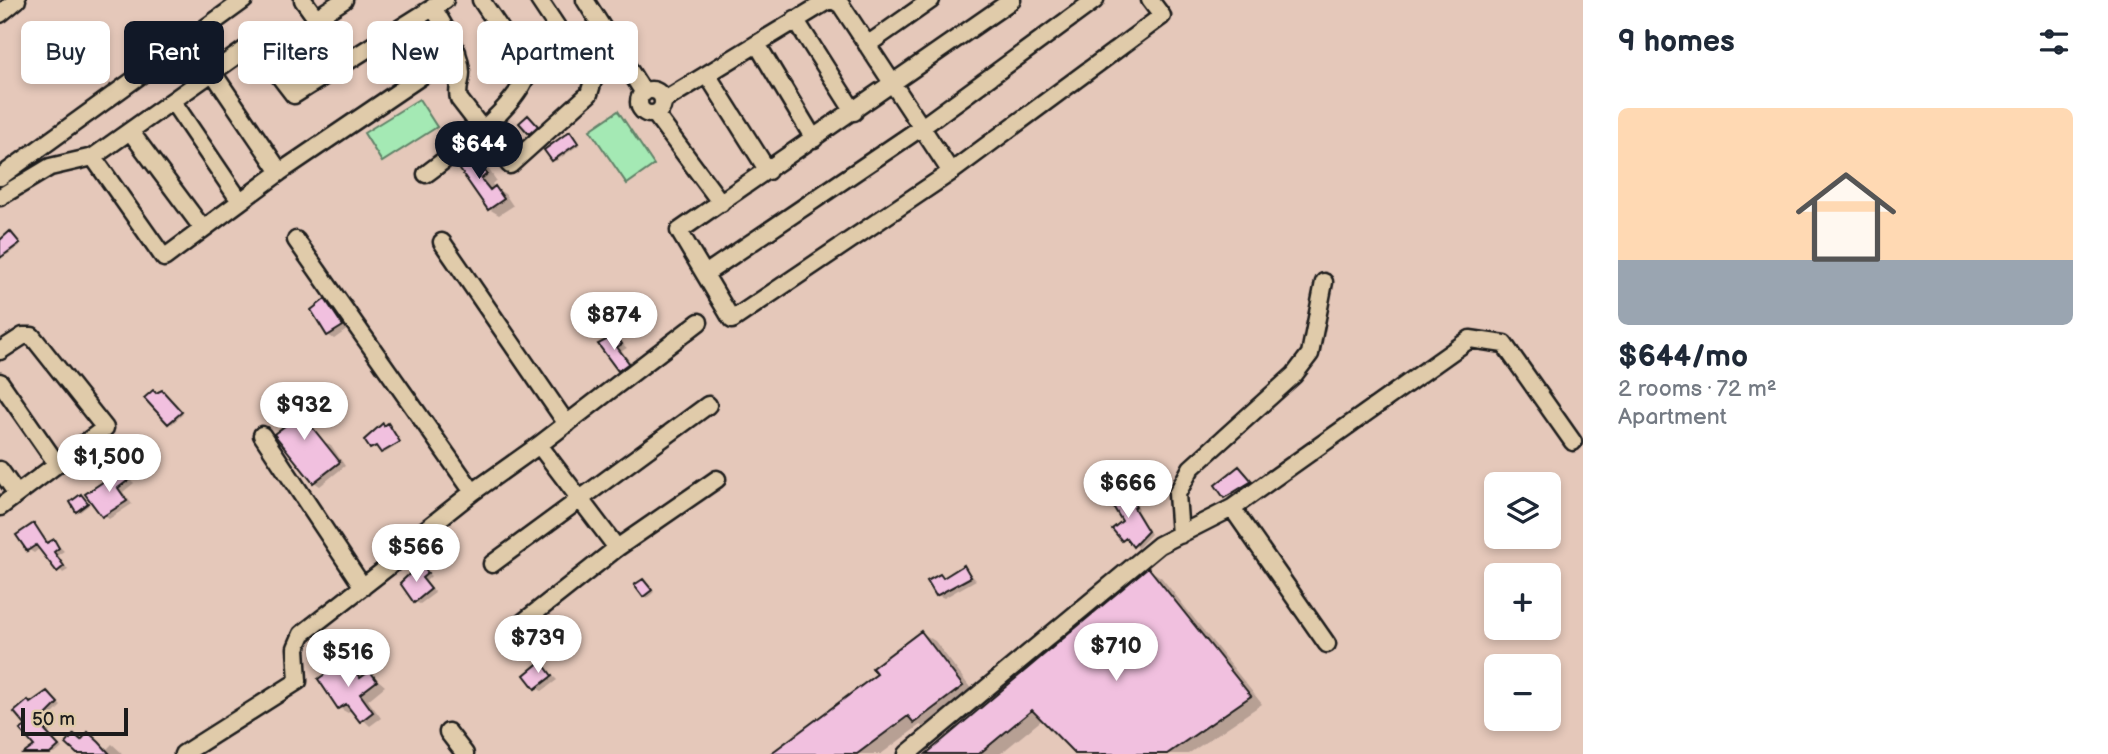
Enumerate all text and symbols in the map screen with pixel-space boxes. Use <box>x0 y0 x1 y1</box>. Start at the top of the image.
chip: Buy <box>21 21 110 84</box>
chip: Rent <box>124 21 224 84</box>
chip: Filters <box>238 21 353 84</box>
chip: New <box>367 21 463 84</box>
chip: Apartment <box>477 21 638 84</box>
icon: filters <box>2035 23 2073 61</box>
text: 9 homes <box>1618 24 1735 60</box>
pin: $644 <box>438 122 520 181</box>
text: $644 <box>451 130 507 158</box>
icon: home <box>1783 154 1909 280</box>
pin: $874 <box>573 292 655 352</box>
text: $874 <box>586 301 642 329</box>
text: $644/mo <box>1618 339 1748 375</box>
text: 2 rooms · 72 m² <box>1618 375 1777 403</box>
pin: $932 <box>263 382 345 442</box>
text: $932 <box>276 391 332 419</box>
text: Apartment <box>1618 403 1727 431</box>
pin: $1,500 <box>52 434 166 494</box>
text: $1,500 <box>73 443 145 471</box>
pin: $666 <box>1087 461 1169 520</box>
text: $666 <box>1100 469 1156 497</box>
map controls <box>1484 472 1561 731</box>
button: layers <box>1484 472 1561 549</box>
pin: $566 <box>375 524 457 584</box>
text: $566 <box>388 533 444 561</box>
button: + <box>1484 563 1561 640</box>
pin: $739 <box>497 616 579 675</box>
text: $739 <box>511 624 565 652</box>
pin: $710 <box>1075 624 1157 683</box>
pin: $516 <box>307 630 389 689</box>
text: $710 <box>1090 632 1142 660</box>
text: $516 <box>322 638 374 666</box>
button: − <box>1484 654 1561 731</box>
scale bar <box>21 705 128 737</box>
text: 50 m <box>32 708 75 731</box>

